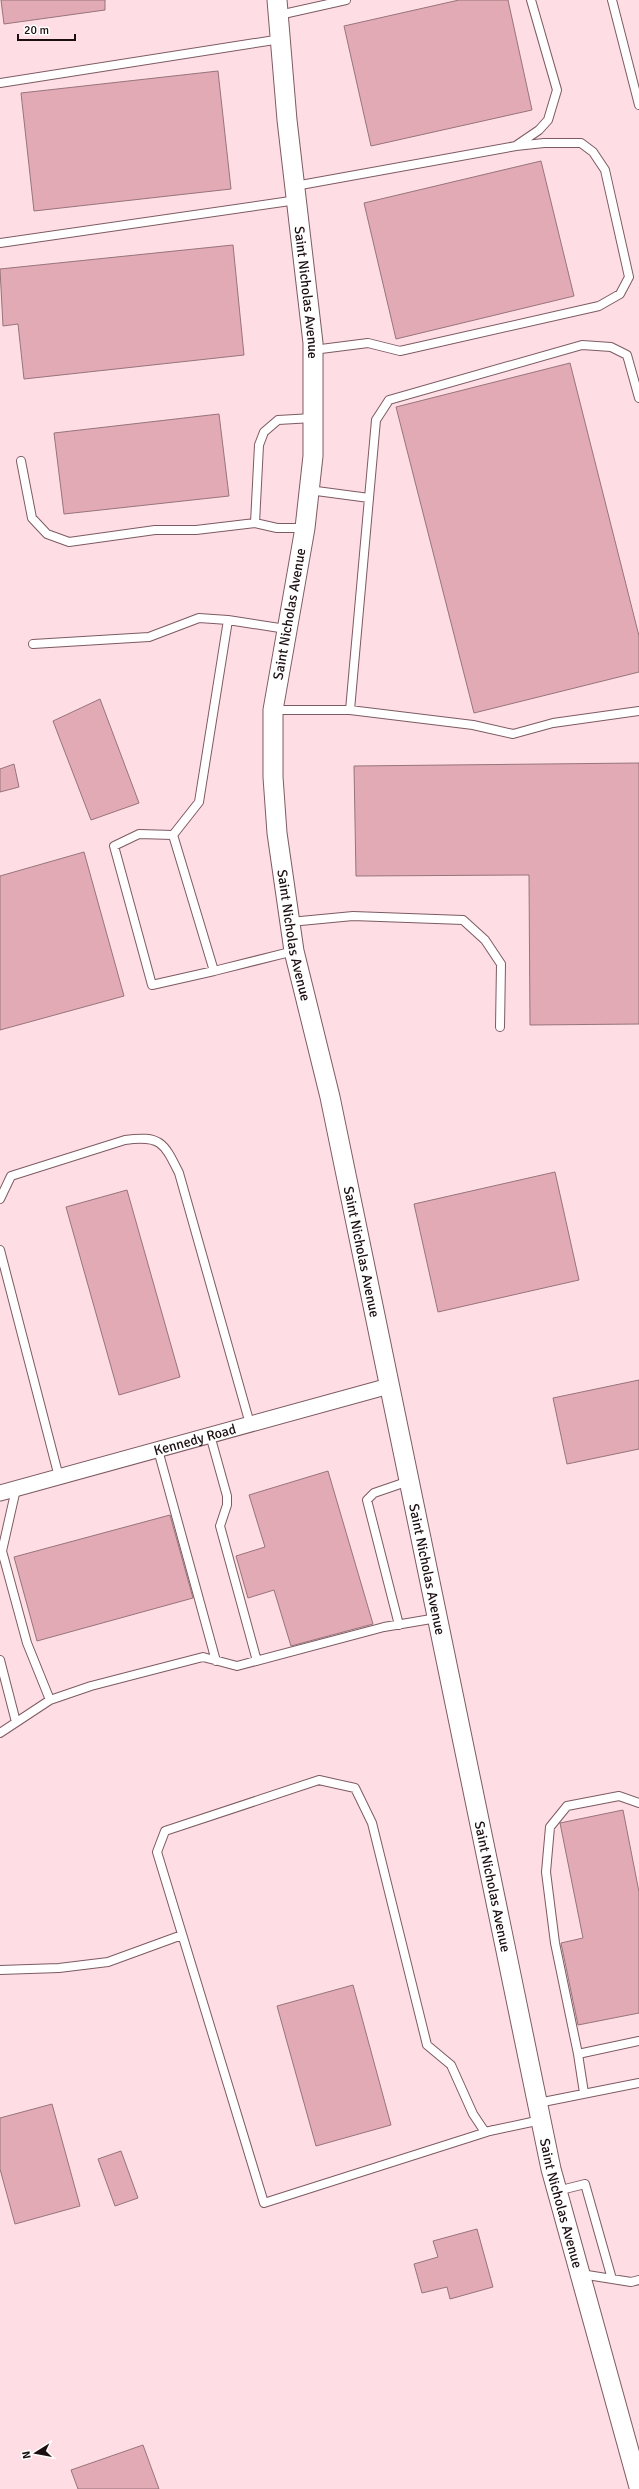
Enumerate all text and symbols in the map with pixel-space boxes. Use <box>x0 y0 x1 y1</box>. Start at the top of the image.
scale bar <box>18 16 75 42</box>
text: 20 m <box>24 23 49 38</box>
street label: Saint Nicholas Avenue <box>290 225 321 359</box>
street label: Saint Nicholas Avenue <box>270 547 309 681</box>
street label: Saint Nicholas Avenue <box>273 868 314 1003</box>
street label: Saint Nicholas Avenue <box>340 1185 383 1319</box>
street label: Kennedy Road <box>152 1421 238 1459</box>
street label: Saint Nicholas Avenue <box>405 1502 449 1636</box>
street label: Saint Nicholas Avenue <box>470 1820 514 1954</box>
street label: Saint Nicholas Avenue <box>536 2137 586 2270</box>
north arrow <box>16 2433 56 2473</box>
text: N <box>20 2450 34 2460</box>

